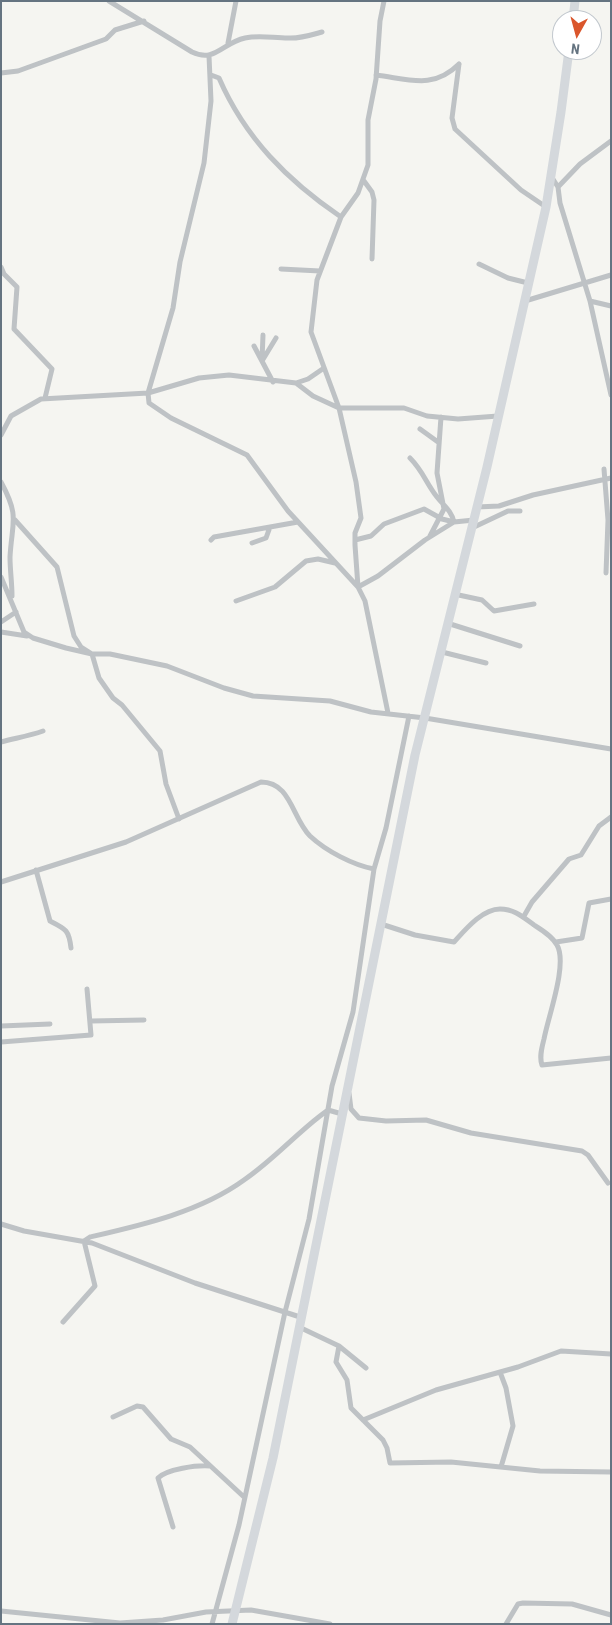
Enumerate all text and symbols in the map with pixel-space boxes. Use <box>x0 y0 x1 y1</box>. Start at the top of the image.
north arrow <box>552 10 602 60</box>
text: N <box>570 40 581 57</box>

